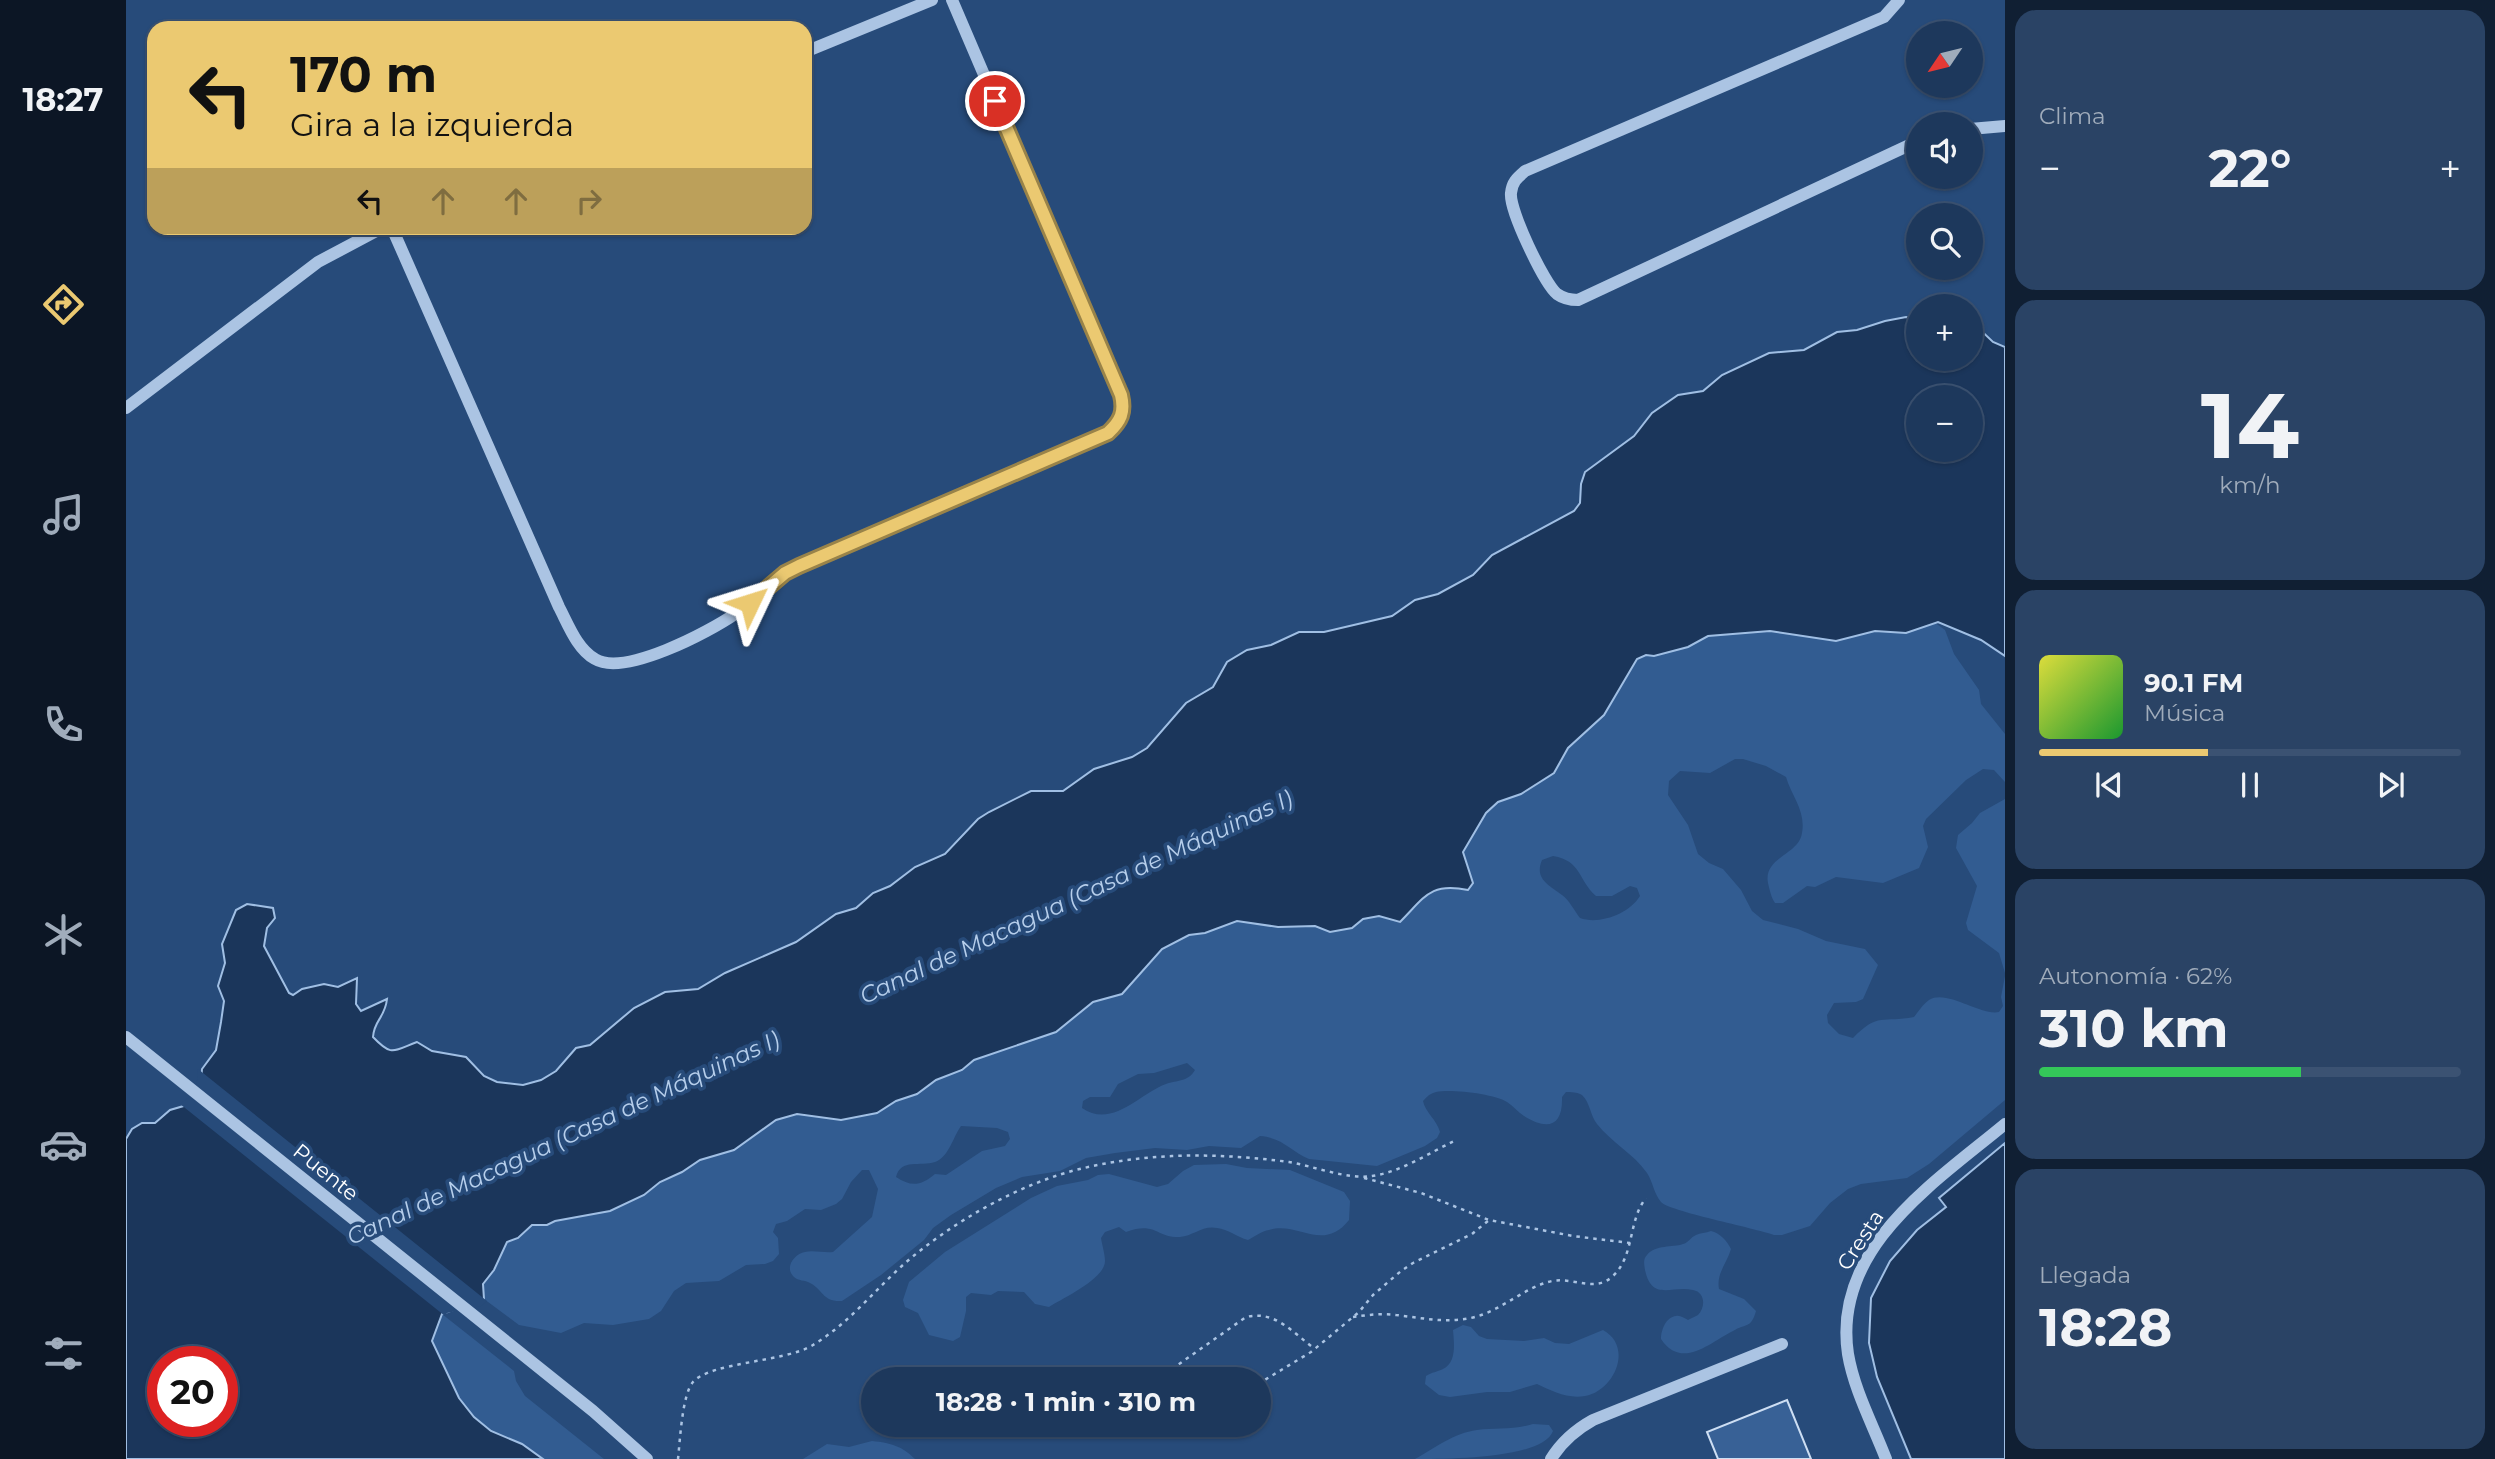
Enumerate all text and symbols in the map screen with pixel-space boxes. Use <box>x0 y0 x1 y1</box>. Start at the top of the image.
north arrow <box>1906 21 1983 98</box>
map controls <box>1906 21 1983 462</box>
text: 170 m <box>290 45 437 104</box>
icon: left <box>175 49 266 140</box>
pin <box>965 71 1025 131</box>
text: 18:27 <box>23 80 103 119</box>
icon: arrive <box>976 82 1014 120</box>
text: Clima <box>2039 102 2106 130</box>
text: Gira a la izquierda <box>290 105 574 144</box>
button: sound <box>1906 112 1983 189</box>
text: 22° <box>2208 137 2292 200</box>
text: − <box>2039 145 2061 192</box>
text: + <box>2439 145 2461 192</box>
icon: left <box>351 182 389 220</box>
icon: ahead <box>424 182 462 220</box>
icon: ahead <box>497 182 535 220</box>
icon: right <box>570 182 608 220</box>
button: search <box>1906 203 1983 280</box>
icon: directions <box>39 280 88 329</box>
button: + <box>1906 294 1983 371</box>
text: 14 <box>2201 370 2299 481</box>
button: − <box>1906 385 1983 462</box>
text: km/h <box>2219 471 2281 499</box>
icon: music <box>39 490 88 539</box>
position arrow <box>713 566 787 640</box>
text: 90.1 FM <box>2144 667 2243 699</box>
text: Música <box>2144 699 2225 727</box>
icon: phone <box>39 700 88 749</box>
icon: previous <box>2090 766 2128 804</box>
icon: pause <box>2231 766 2269 804</box>
icon: next <box>2372 766 2410 804</box>
water label: Canal de Macagua (Casa de Máquinas I) <box>855 784 1297 1010</box>
icon: climate <box>39 910 88 959</box>
text: Autonomía · 62% <box>2039 962 2232 990</box>
text: 310 km <box>2039 997 2229 1060</box>
water label: Canal de Macagua (Casa de Máquinas I) <box>342 1025 784 1251</box>
icon: car <box>39 1120 88 1169</box>
street label: Puente <box>288 1138 364 1206</box>
street label: Cresta <box>1831 1205 1889 1275</box>
text: Llegada <box>2039 1261 2131 1289</box>
text: 18:28 <box>2039 1296 2172 1359</box>
icon: filters <box>39 1329 88 1378</box>
speed limit sign: 20 <box>147 1346 238 1437</box>
text: 18:28 · 1 min · 310 m <box>936 1386 1196 1418</box>

